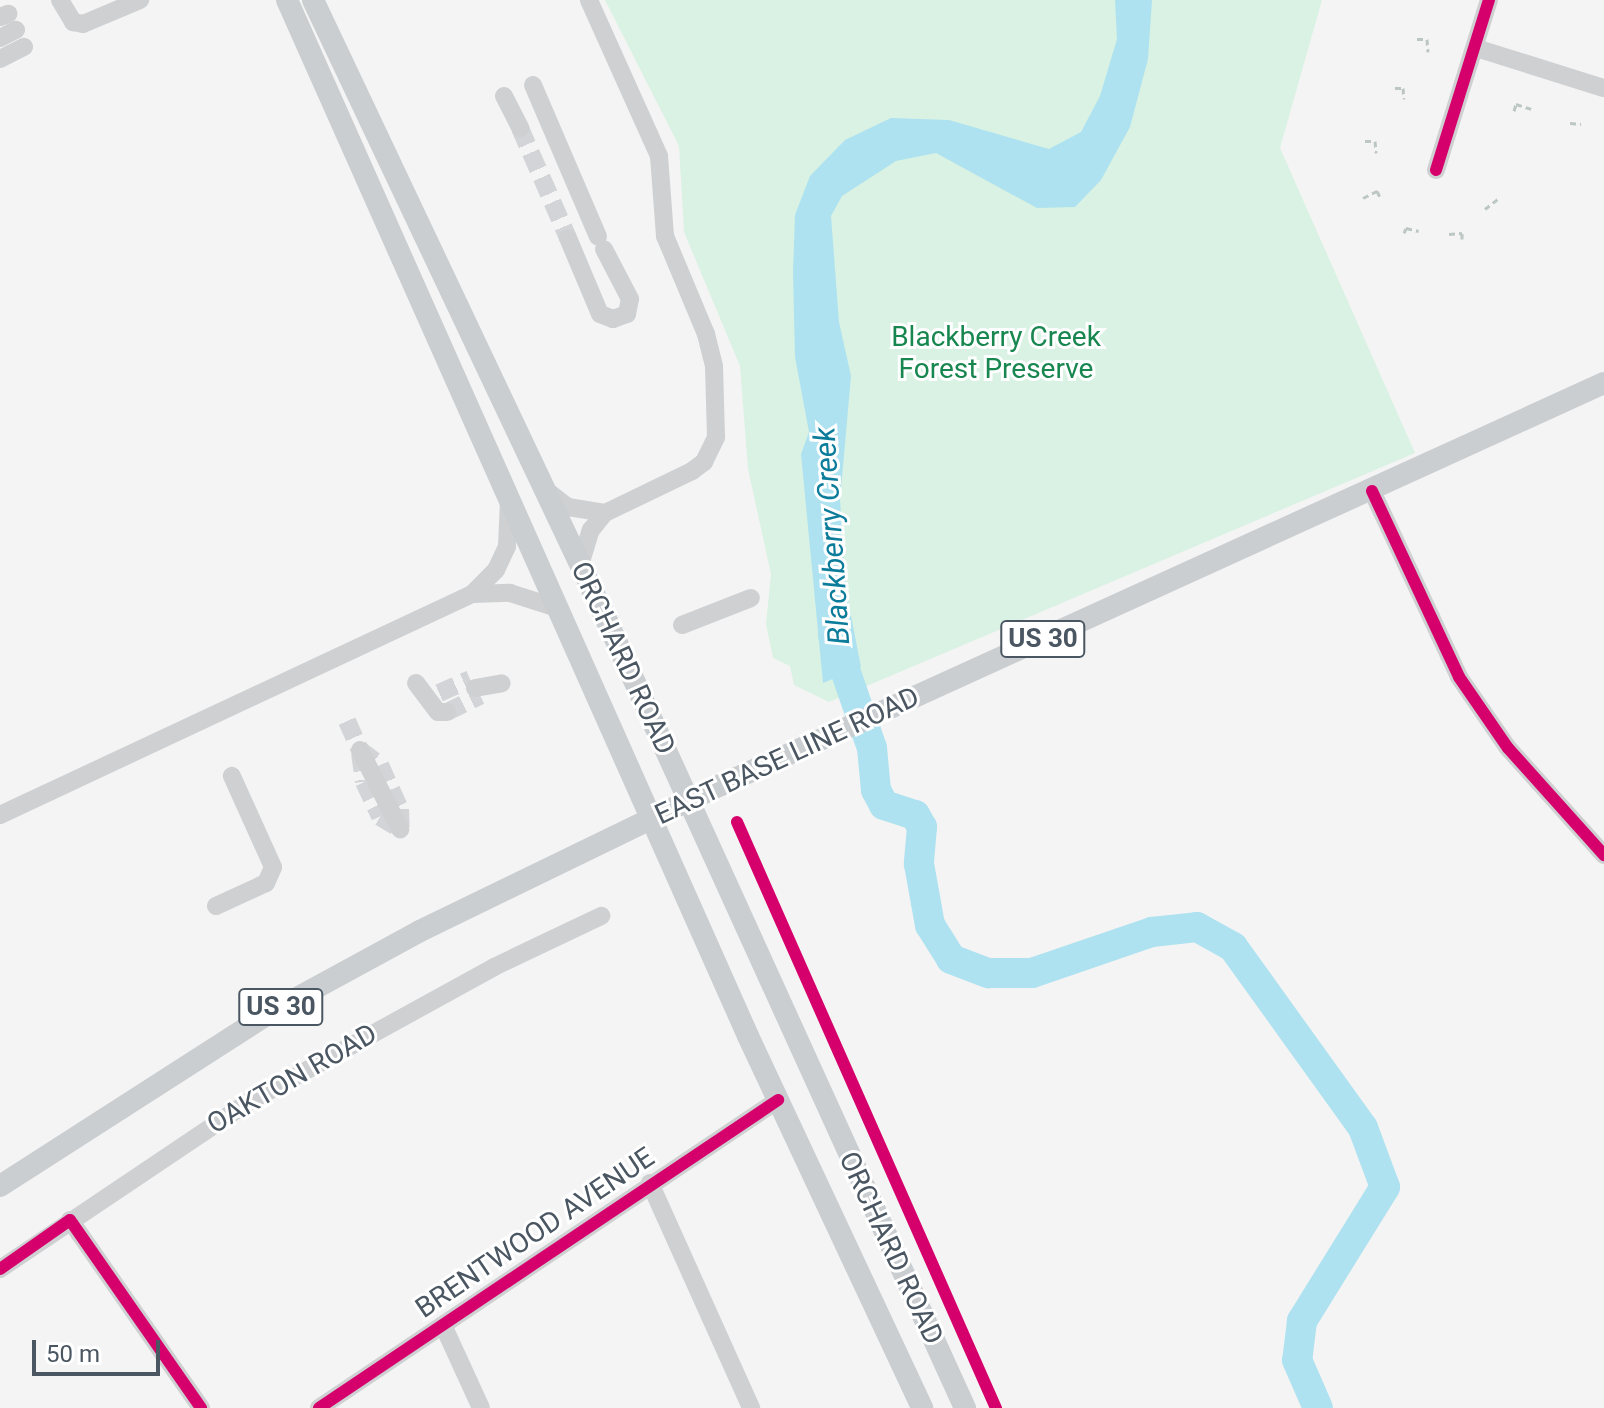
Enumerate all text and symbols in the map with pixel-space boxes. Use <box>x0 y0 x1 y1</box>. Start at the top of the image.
park label: Blackberry Creek Forest Preserve <box>891 320 1101 386</box>
water label: Blackberry Creek <box>806 426 858 646</box>
street label: ORCHARD ROAD <box>564 556 682 760</box>
road number: US 30 <box>999 617 1087 661</box>
street label: EAST BASE LINE ROAD <box>649 680 925 832</box>
road number: US 30 <box>237 985 325 1029</box>
street label: OAKTON ROAD <box>201 1017 383 1141</box>
street label: BRENTWOOD AVENUE <box>409 1141 661 1325</box>
street label: ORCHARD ROAD <box>832 1146 950 1350</box>
scale bar <box>36 1324 164 1374</box>
text: 50 m <box>46 1340 100 1368</box>

